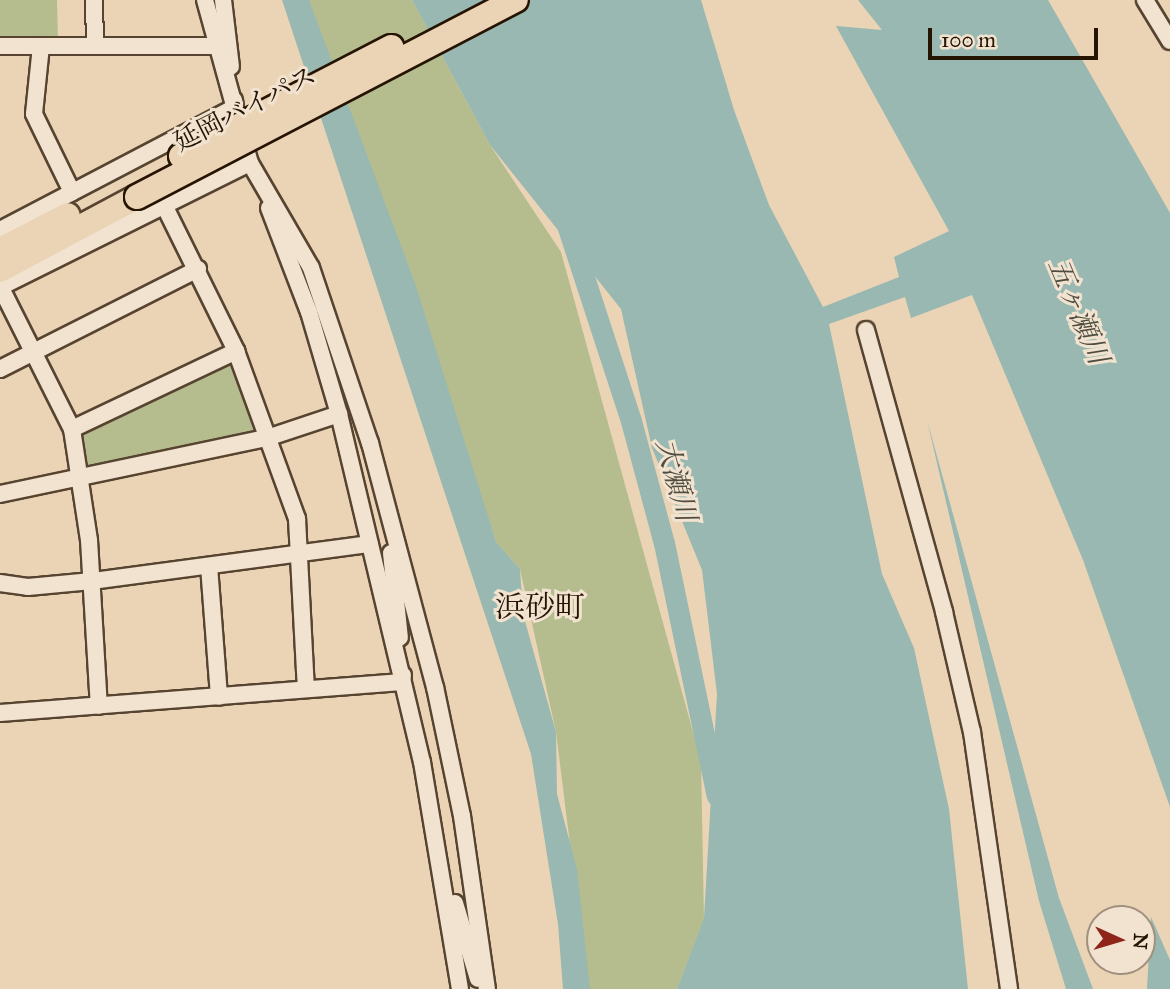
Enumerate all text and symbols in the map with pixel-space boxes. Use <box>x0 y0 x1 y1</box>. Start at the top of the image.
scale bar <box>932 14 1102 58</box>
text: 100 m <box>941 27 996 53</box>
street label: 延岡バイパス <box>168 60 322 158</box>
water label: 五ヶ瀬川 <box>1041 253 1115 369</box>
water label: 大瀬川 <box>649 435 703 525</box>
district label: 浜砂町 <box>495 589 585 625</box>
north arrow <box>1086 905 1156 975</box>
text: N <box>1128 933 1152 950</box>

